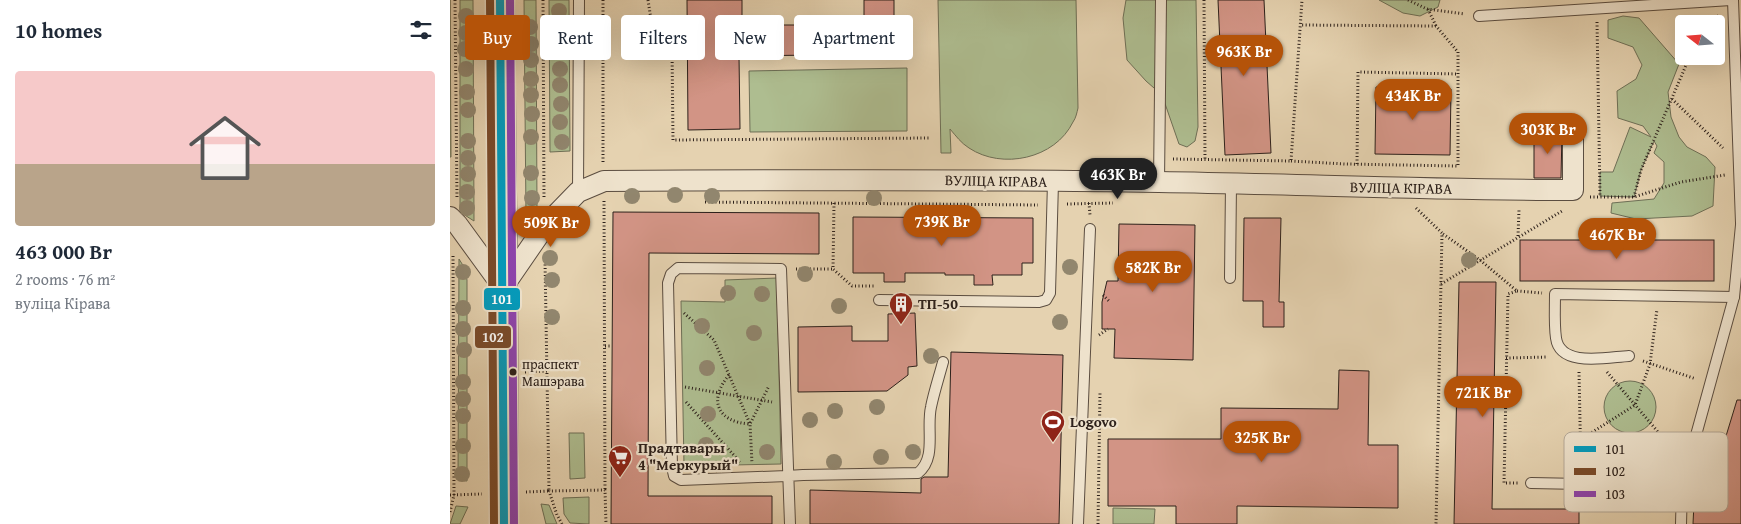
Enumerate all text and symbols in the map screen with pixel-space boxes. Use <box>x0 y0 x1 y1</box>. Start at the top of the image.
text: 10 homes <box>15 15 102 46</box>
chip: Buy <box>465 15 530 60</box>
chip: Rent <box>540 15 611 60</box>
chip: Filters <box>621 15 705 60</box>
chip: New <box>715 15 784 60</box>
chip: Apartment <box>794 15 913 60</box>
north arrow <box>1675 15 1725 65</box>
map controls <box>1675 15 1725 65</box>
icon: filters <box>407 16 435 44</box>
pin: 963K Br <box>1198 34 1290 77</box>
text: 963K Br <box>1216 39 1272 63</box>
pin: 434K Br <box>1367 78 1459 121</box>
text: 434K Br <box>1385 83 1441 107</box>
icon: home <box>180 103 270 193</box>
pin: 303K Br <box>1502 112 1594 155</box>
text: 303K Br <box>1520 117 1576 141</box>
pin: 463K Br <box>1072 158 1164 200</box>
text: 463K Br <box>1090 162 1146 186</box>
street label: ВУЛІЦА КІРАВА <box>945 169 1047 192</box>
street label: ВУЛІЦА КІРАВА <box>1350 176 1452 199</box>
pin: 739K Br <box>896 204 988 247</box>
pin: 509K Br <box>505 206 597 248</box>
text: 739K Br <box>914 209 970 233</box>
text: 509K Br <box>523 210 579 234</box>
pin: 467K Br <box>1571 218 1663 260</box>
text: 467K Br <box>1589 222 1645 246</box>
text: 463 000 Br <box>15 236 112 267</box>
pin: 582K Br <box>1107 250 1199 293</box>
text: 582K Br <box>1125 255 1181 279</box>
text: 2 rooms · 76 m² <box>15 267 115 291</box>
line badge: 101 <box>483 287 521 311</box>
text: 101 <box>491 289 513 309</box>
text: вуліца Кірава <box>15 291 110 315</box>
building icon: ТП-50 <box>888 291 914 325</box>
place label: ТП-50 <box>918 293 958 314</box>
line badge: 102 <box>474 325 512 349</box>
text: 102 <box>482 327 504 347</box>
place label: праспект Машэрава <box>522 354 585 391</box>
marker: праспект Машэрава <box>508 367 518 377</box>
pin: 721K Br <box>1437 376 1529 418</box>
text: 721K Br <box>1455 380 1511 404</box>
sports icon: Logovo <box>1040 409 1066 443</box>
place label: Logovo <box>1070 411 1117 432</box>
pin: 325K Br <box>1216 420 1308 463</box>
text: 325K Br <box>1234 425 1290 449</box>
legend <box>1564 432 1728 512</box>
place label: Прадтавары 4 "Меркурый" <box>638 437 738 475</box>
text: 101 <box>1605 439 1625 459</box>
supermarket icon: Прадтавары 4 "Меркурый" <box>607 444 633 478</box>
text: 102 <box>1605 461 1625 481</box>
text: 103 <box>1605 484 1625 504</box>

